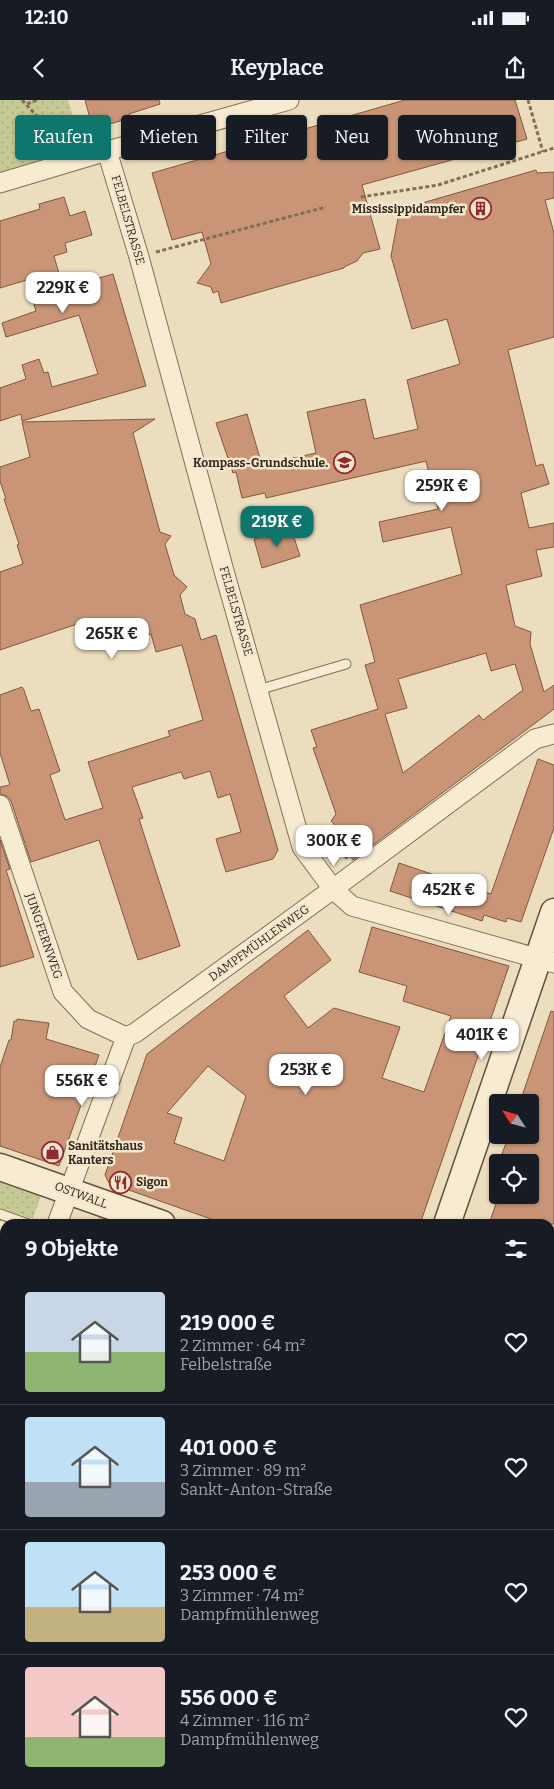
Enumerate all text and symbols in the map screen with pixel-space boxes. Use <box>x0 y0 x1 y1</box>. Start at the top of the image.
text: 12:10 <box>25 6 69 29</box>
icon: back <box>25 54 53 82</box>
text: Keyplace <box>230 54 324 81</box>
icon: share <box>501 54 529 82</box>
chip: Kaufen <box>15 115 111 160</box>
chip: Mieten <box>121 115 216 160</box>
chip: Filter <box>226 115 307 160</box>
chip: Neu <box>317 115 388 160</box>
chip: Wohnung <box>398 115 516 160</box>
street label: FELBELSTRASSE <box>108 174 148 266</box>
building icon: Mississippidampfer <box>469 197 493 221</box>
place label: Mississippidampfer <box>352 202 465 216</box>
pin: 229K € <box>22 272 104 314</box>
text: 229K € <box>37 278 89 297</box>
school or university icon: Kompass-Grundschule. <box>332 451 356 475</box>
place label: Kompass-Grundschule. <box>193 456 328 470</box>
pin: 259K € <box>401 470 483 512</box>
text: 259K € <box>416 476 468 495</box>
pin: 219K € <box>236 506 318 548</box>
text: 219K € <box>252 512 302 531</box>
street label: FELBELSTRASSE <box>216 565 256 657</box>
pin: 265K € <box>71 618 153 660</box>
text: 265K € <box>86 624 138 643</box>
pin: 300K € <box>293 824 375 867</box>
text: 300K € <box>306 831 362 850</box>
pin: 452K € <box>408 874 490 916</box>
text: 452K € <box>423 880 475 899</box>
street label: JUNGFERNWEG <box>22 890 65 981</box>
street label: DAMPFMÜHLENWEG <box>205 901 312 984</box>
pin: 401K € <box>441 1018 523 1061</box>
text: 401K € <box>456 1025 508 1044</box>
pin: 253K € <box>265 1054 347 1096</box>
text: 253K € <box>280 1060 332 1079</box>
pin: 556K € <box>41 1064 123 1107</box>
text: 556K € <box>56 1071 108 1090</box>
north arrow <box>489 1094 539 1144</box>
map controls <box>489 1094 539 1204</box>
place label: Sanitätshaus Kanters <box>68 1139 143 1167</box>
shop icon: Sanitätshaus Kanters <box>40 1141 64 1165</box>
button: locate <box>489 1154 539 1204</box>
restaurant icon: Sigon <box>108 1170 132 1194</box>
place label: Sigon <box>136 1175 168 1189</box>
street label: OSTWALL <box>53 1179 110 1211</box>
icon: filters <box>502 1235 530 1263</box>
text: 9 Objekte <box>25 1236 118 1262</box>
text: 219 000 € <box>180 1310 275 1336</box>
icon: home <box>65 1312 125 1372</box>
icon: heart <box>502 1328 530 1356</box>
text: 2 Zimmer · 64 m² <box>180 1336 305 1355</box>
text: Felbelstraße <box>180 1355 272 1374</box>
text: 401 000 € <box>180 1435 277 1461</box>
icon: home <box>65 1437 125 1497</box>
icon: heart <box>502 1453 530 1481</box>
text: 3 Zimmer · 89 m² <box>180 1461 306 1480</box>
text: Sankt-Anton-Straße <box>180 1480 333 1499</box>
text: 253 000 € <box>180 1560 277 1586</box>
icon: home <box>65 1562 125 1622</box>
icon: heart <box>502 1578 530 1606</box>
text: 3 Zimmer · 74 m² <box>180 1586 304 1605</box>
text: Dampfmühlenweg <box>180 1605 319 1624</box>
text: 556 000 € <box>180 1685 278 1711</box>
icon: home <box>65 1687 125 1747</box>
icon: heart <box>502 1703 530 1731</box>
text: 4 Zimmer · 116 m² <box>180 1711 310 1730</box>
text: Dampfmühlenweg <box>180 1730 319 1749</box>

